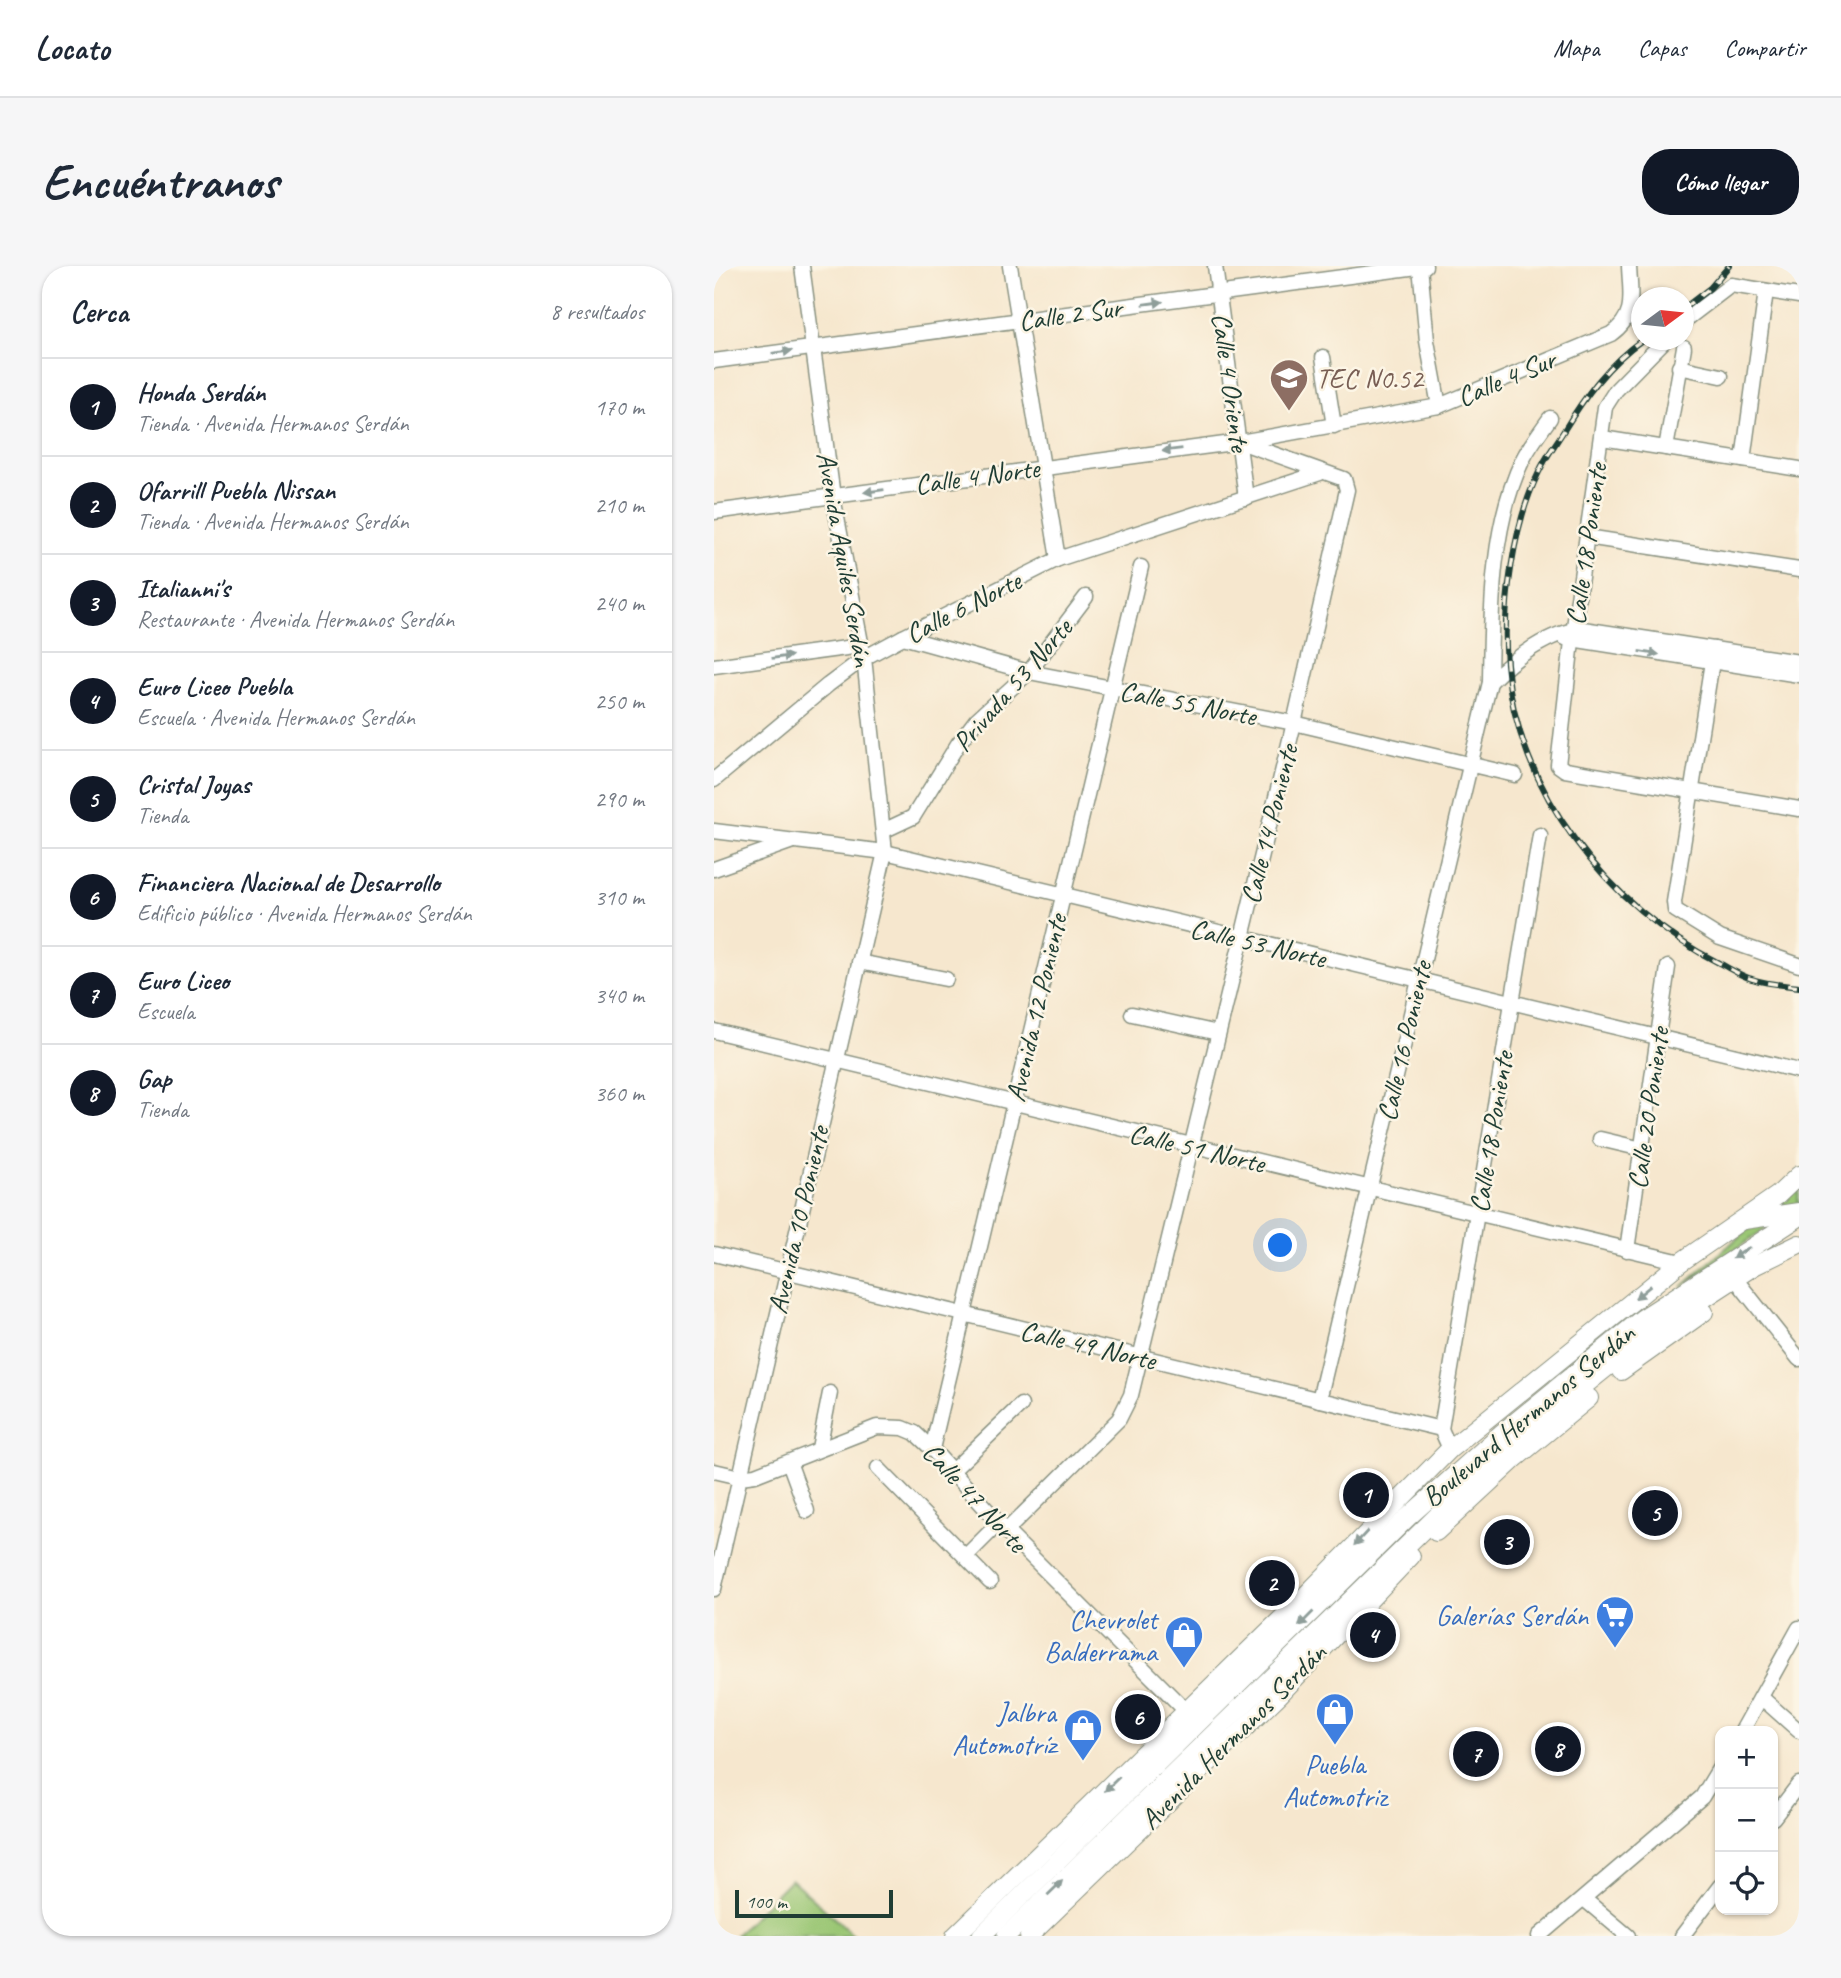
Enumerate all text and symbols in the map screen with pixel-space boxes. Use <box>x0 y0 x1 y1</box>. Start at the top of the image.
text: Locato <box>35 27 109 69</box>
text: Mapa <box>1553 33 1600 63</box>
text: Capas <box>1638 33 1686 63</box>
text: Compartir <box>1724 33 1806 63</box>
button: Cómo llegar <box>1642 149 1799 215</box>
text: Encuéntranos <box>42 151 278 213</box>
north arrow <box>1631 287 1694 350</box>
street label: Calle 2 Sur <box>1016 289 1127 339</box>
text: Cerca <box>70 293 128 331</box>
text: 8 resultados <box>550 297 644 326</box>
one-way arrow <box>1142 297 1164 308</box>
street label: Calle 4 Oriente <box>1204 310 1258 455</box>
street label: Calle 4 Sur <box>1451 341 1563 414</box>
one-way arrow <box>771 346 793 357</box>
school or university icon: TEC N0.52 <box>1268 357 1310 412</box>
place label: TEC N0.52 <box>1316 361 1425 396</box>
text: Honda Serdán <box>137 376 265 409</box>
text: 1 <box>88 393 98 422</box>
text: 170 m <box>595 393 644 422</box>
text: Tienda · Avenida Hermanos Serdán <box>137 409 409 438</box>
one-way arrow <box>1161 444 1183 455</box>
street label: Avenida Aquiles Serdán <box>809 449 881 670</box>
street label: Calle 4 Norte <box>913 450 1043 502</box>
street label: Calle 18 Poniente <box>1557 459 1615 627</box>
text: Ofarrill Puebla Nissan <box>137 474 335 507</box>
one-way arrow <box>863 485 885 496</box>
text: 2 <box>88 491 98 520</box>
text: 210 m <box>595 491 644 520</box>
text: Tienda · Avenida Hermanos Serdán <box>137 507 409 536</box>
street label: Calle 6 Norte <box>899 562 1028 651</box>
text: Italianni's <box>137 572 230 605</box>
text: 3 <box>88 589 98 618</box>
text: 240 m <box>595 589 644 618</box>
text: Restaurante · Avenida Hermanos Serdán <box>137 605 454 634</box>
street label: Privada 53 Norte <box>945 610 1081 759</box>
one-way arrow <box>1638 648 1660 659</box>
one-way arrow <box>771 651 793 662</box>
text: Euro Liceo Puebla <box>137 670 292 703</box>
street label: Calle 55 Norte <box>1117 673 1261 734</box>
text: 4 <box>88 687 98 716</box>
text: 250 m <box>595 687 644 716</box>
text: Escuela · Avenida Hermanos Serdán <box>137 703 415 732</box>
street label: Calle 14 Poniente <box>1232 739 1306 907</box>
text: Cristal Joyas <box>137 768 250 801</box>
text: 5 <box>88 785 98 814</box>
text: 290 m <box>595 785 644 814</box>
text: Tienda <box>137 801 188 830</box>
text: Financiera Nacional de Desarrollo <box>137 866 440 899</box>
text: 6 <box>88 883 98 912</box>
text: 310 m <box>595 883 644 912</box>
text: Edificio público · Avenida Hermanos Serdán <box>137 899 472 928</box>
street label: Avenida 12 Poniente <box>997 909 1075 1105</box>
street label: Calle 53 Norte <box>1187 910 1331 976</box>
street label: Calle 16 Poniente <box>1369 956 1440 1124</box>
text: Euro Liceo <box>137 964 229 997</box>
text: 7 <box>88 981 98 1010</box>
text: 340 m <box>595 981 644 1010</box>
text: Escuela <box>137 997 194 1026</box>
street label: Calle 20 Poniente <box>1619 1023 1677 1191</box>
street label: Calle 18 Poniente <box>1461 1047 1521 1215</box>
text: Gap <box>137 1062 171 1095</box>
text: 8 <box>88 1079 98 1108</box>
text: 360 m <box>595 1079 644 1108</box>
text: Tienda <box>137 1095 188 1124</box>
street label: Calle 51 Norte <box>1126 1115 1270 1181</box>
street label: Avenida 10 Poniente <box>759 1121 837 1317</box>
your location <box>1263 1228 1297 1262</box>
one-way arrow <box>1732 1246 1751 1259</box>
one-way arrow <box>1635 1285 1653 1300</box>
street label: Calle 49 Norte <box>1017 1312 1161 1378</box>
street label: Boulevard Hermanos Serdán <box>1414 1315 1643 1514</box>
street label: Calle 47 Norte <box>915 1435 1036 1561</box>
pin: 1 <box>1343 1469 1389 1521</box>
pin: 5 <box>1632 1487 1678 1539</box>
pin: 3 <box>1484 1516 1530 1568</box>
one-way arrow <box>1353 1529 1369 1547</box>
pin: 2 <box>1249 1557 1295 1609</box>
supermarket icon: Galerías Serdán <box>1594 1594 1636 1649</box>
place label: Galerías Serdán <box>1436 1598 1589 1633</box>
place label: Chevrolet Balderrama <box>1044 1602 1160 1669</box>
pin: 4 <box>1350 1609 1396 1661</box>
one-way arrow <box>1297 1611 1314 1628</box>
shop icon: Chevrolet Balderrama <box>1163 1614 1205 1669</box>
street label: Avenida Hermanos Serdán <box>1132 1634 1335 1837</box>
pin: 6 <box>1115 1691 1161 1743</box>
shop icon: Puebla Automotriz <box>1314 1691 1356 1746</box>
place label: Jalbra Automotríz <box>952 1695 1059 1762</box>
shop icon: Jalbra Automotríz <box>1062 1707 1104 1762</box>
pin: 8 <box>1535 1723 1581 1775</box>
map controls <box>1715 1726 1778 1915</box>
button: + <box>1715 1726 1778 1789</box>
pin: 7 <box>1453 1728 1499 1780</box>
place label: Puebla Automotriz <box>1283 1747 1389 1814</box>
one-way arrow <box>1104 1776 1121 1792</box>
button: − <box>1715 1789 1778 1852</box>
button: locate <box>1715 1852 1778 1915</box>
one-way arrow <box>1046 1881 1063 1897</box>
scale bar <box>735 1887 892 1919</box>
text: 100 m <box>746 1890 787 1914</box>

